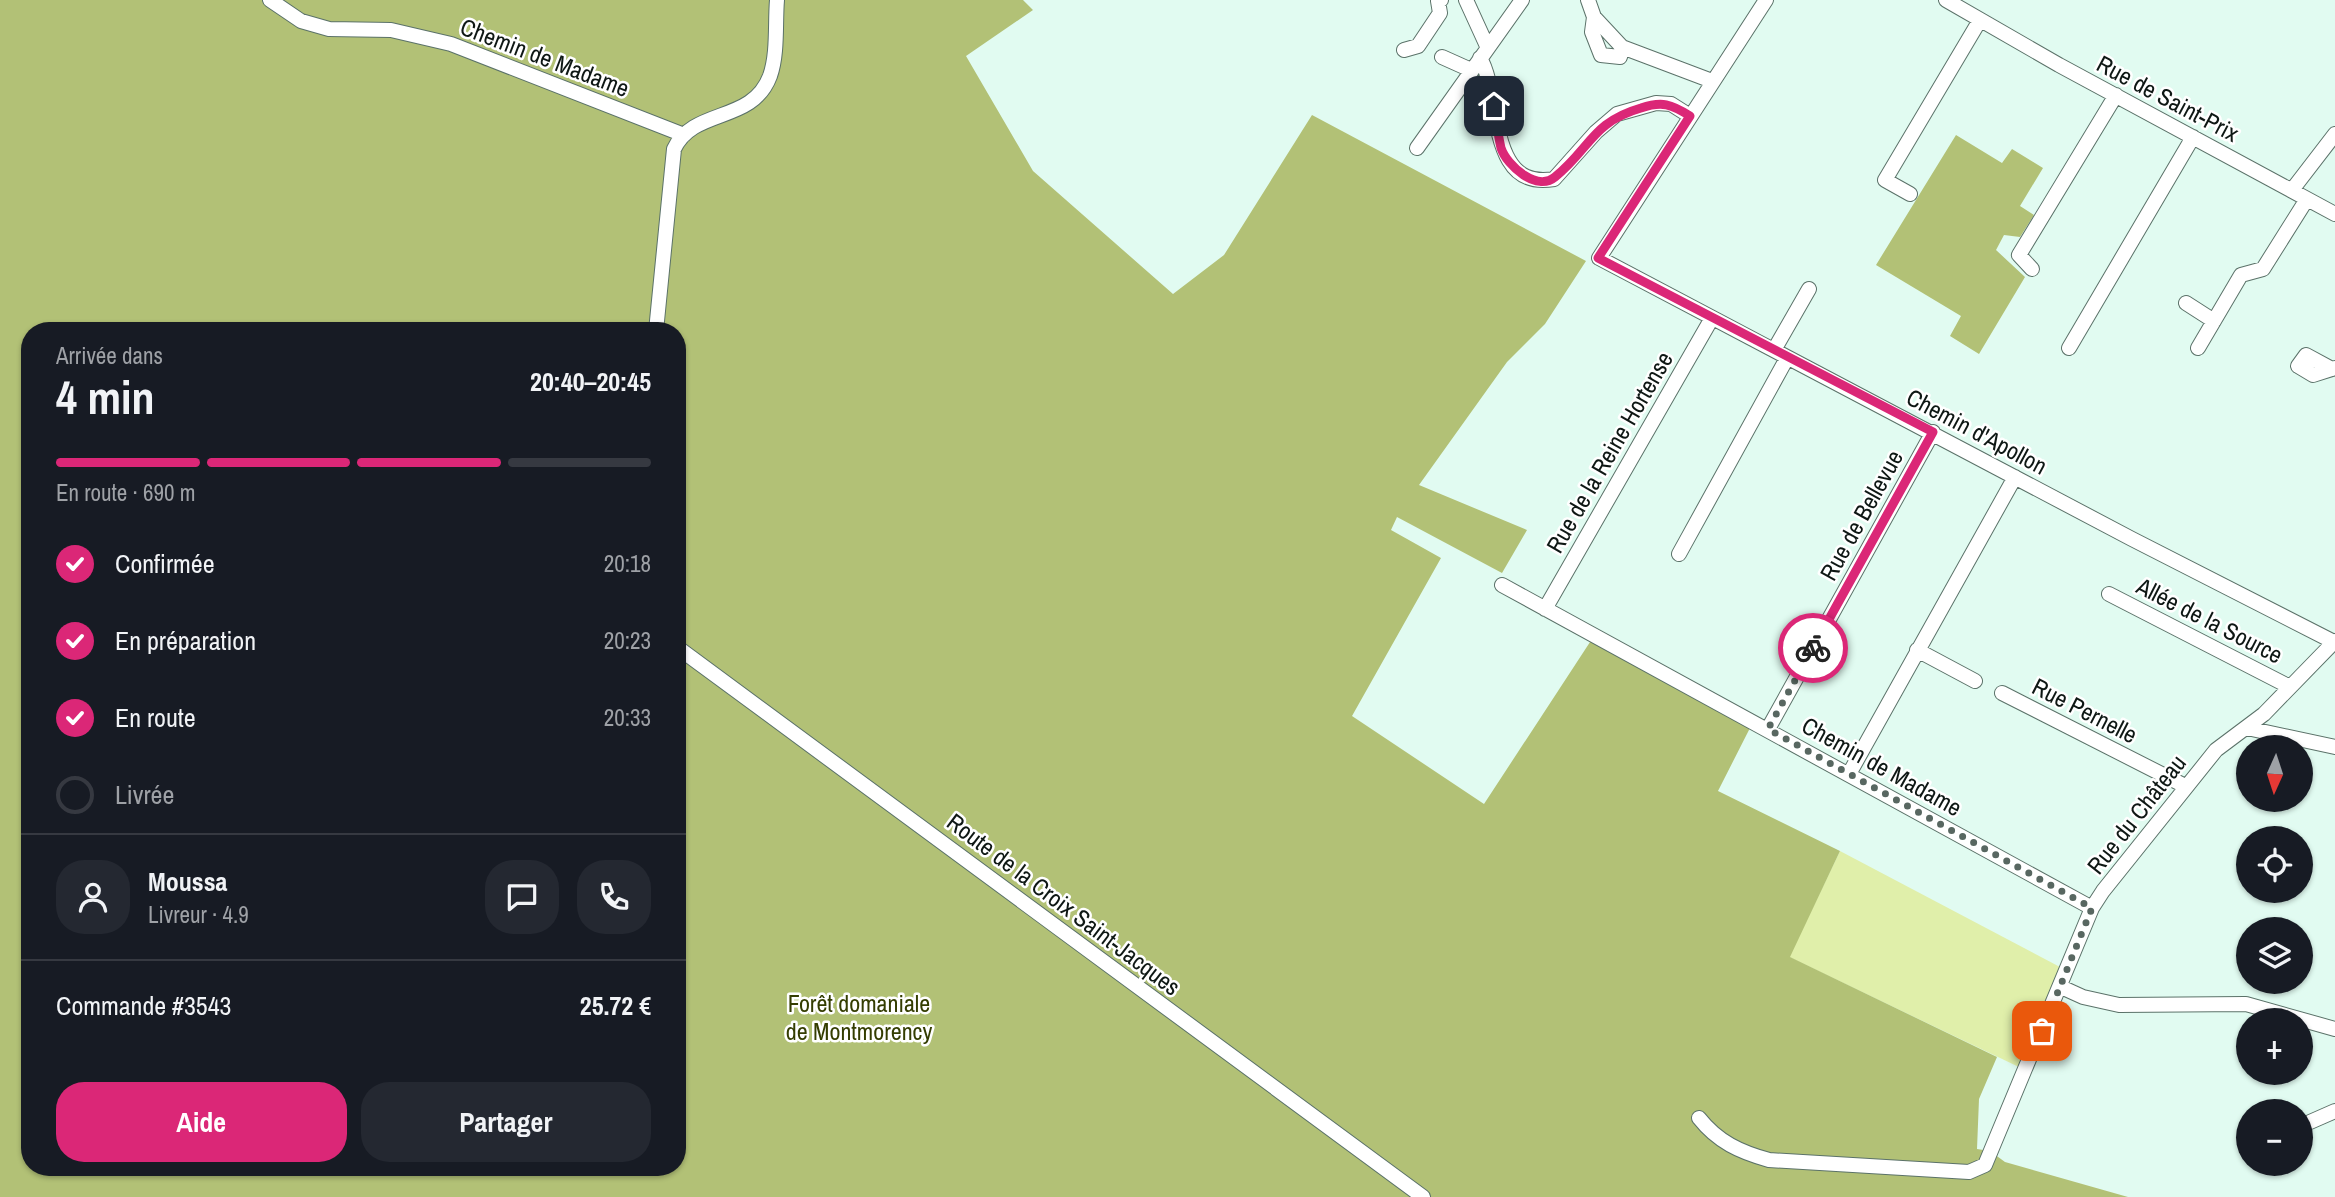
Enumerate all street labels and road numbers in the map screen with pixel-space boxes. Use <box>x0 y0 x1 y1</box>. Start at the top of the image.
street label: Chemin de Madame <box>456 10 634 104</box>
street label: Rue de Saint-Prix <box>2091 47 2245 149</box>
street label: Rue de la Reine Hortense <box>1538 345 1680 559</box>
street label: Chemin d'Apollon <box>1901 381 2053 481</box>
street label: Rue de Bellevue <box>1812 444 1910 586</box>
street label: Allée de la Source <box>2131 569 2288 671</box>
street label: Rue Pernelle <box>2027 670 2143 750</box>
street label: Chemin de Madame <box>1796 709 1968 823</box>
street label: Rue du Château <box>2079 748 2193 880</box>
street label: Route de la Croix Saint-Jacques <box>941 806 1187 1002</box>

